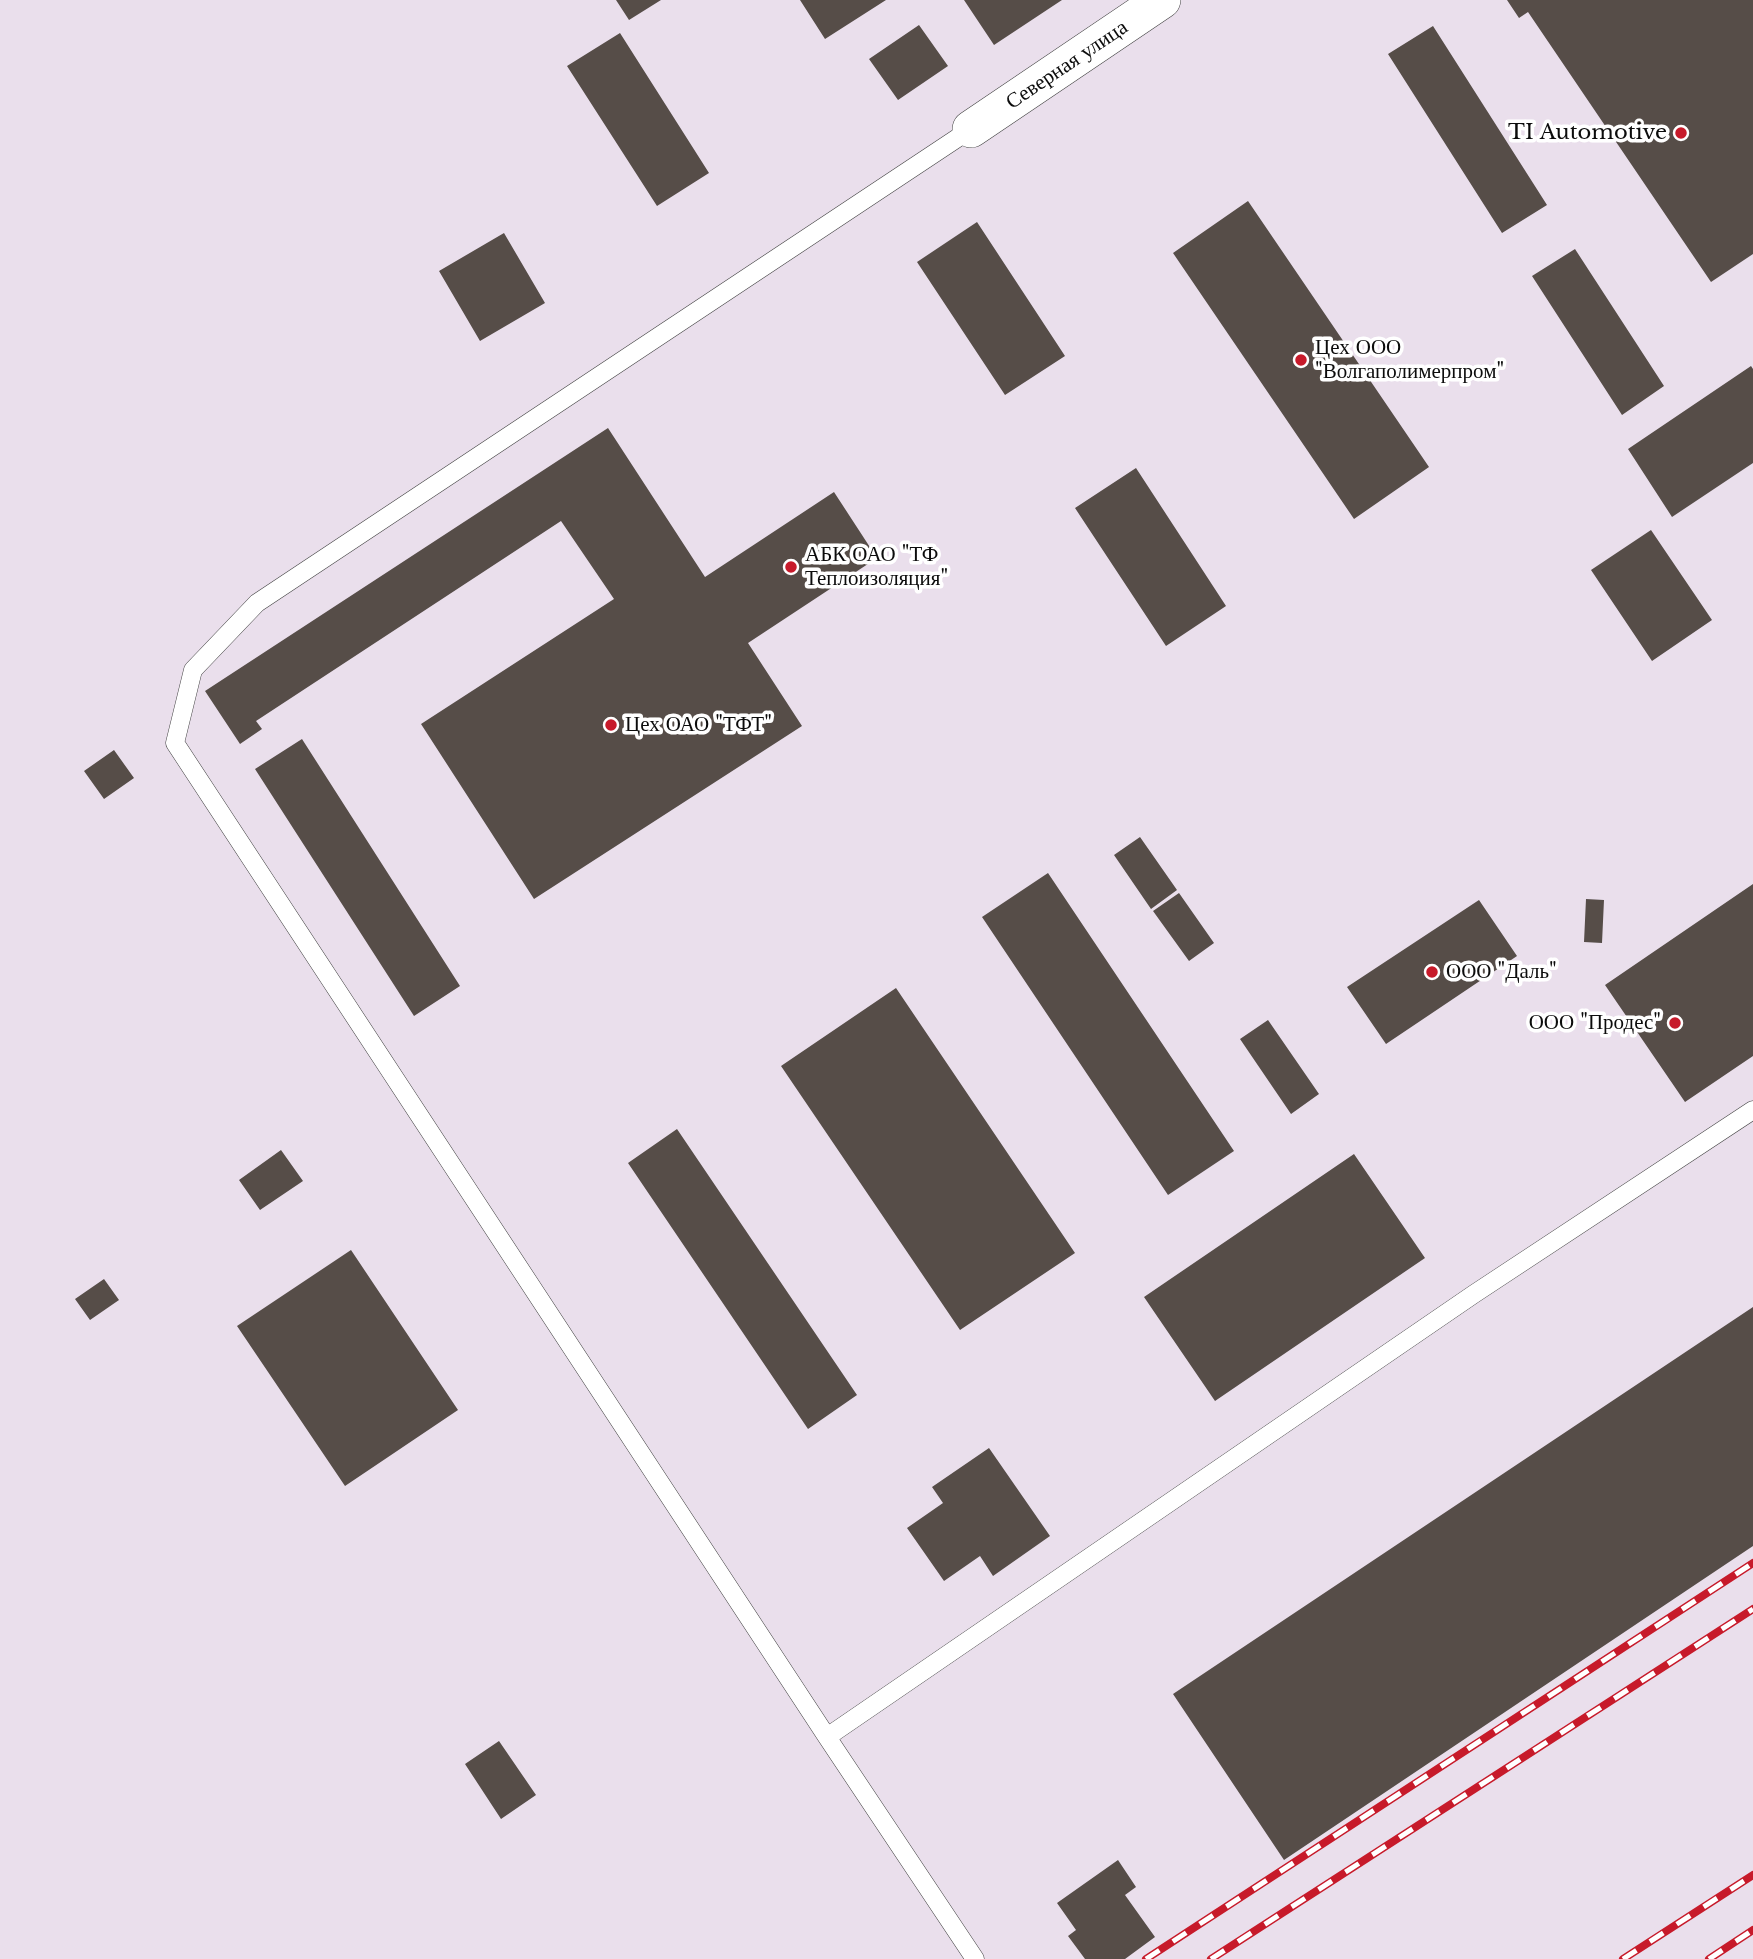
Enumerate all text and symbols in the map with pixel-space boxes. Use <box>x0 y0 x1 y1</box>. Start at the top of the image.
street label: Северная улица <box>1001 15 1133 115</box>
place label: TI Automotive <box>1508 120 1667 146</box>
marker: TI Automotive <box>1673 125 1689 141</box>
place label: Цех ООО "Волгаполимерпром" <box>1315 335 1504 385</box>
marker: Цех ООО "Волгаполимерпром" <box>1293 352 1309 368</box>
place label: АБК ОАО "ТФ Теплоизоляция" <box>805 542 948 592</box>
marker: АБК ОАО "ТФ Теплоизоляция" <box>783 559 799 575</box>
place label: Цех ОАО "ТФТ" <box>625 712 772 738</box>
marker: Цех ОАО "ТФТ" <box>603 717 619 733</box>
place label: ООО "Даль" <box>1446 959 1557 985</box>
marker: ООО "Даль" <box>1424 964 1440 980</box>
place label: ООО "Продес" <box>1529 1010 1661 1036</box>
marker: ООО "Продес" <box>1667 1015 1683 1031</box>

